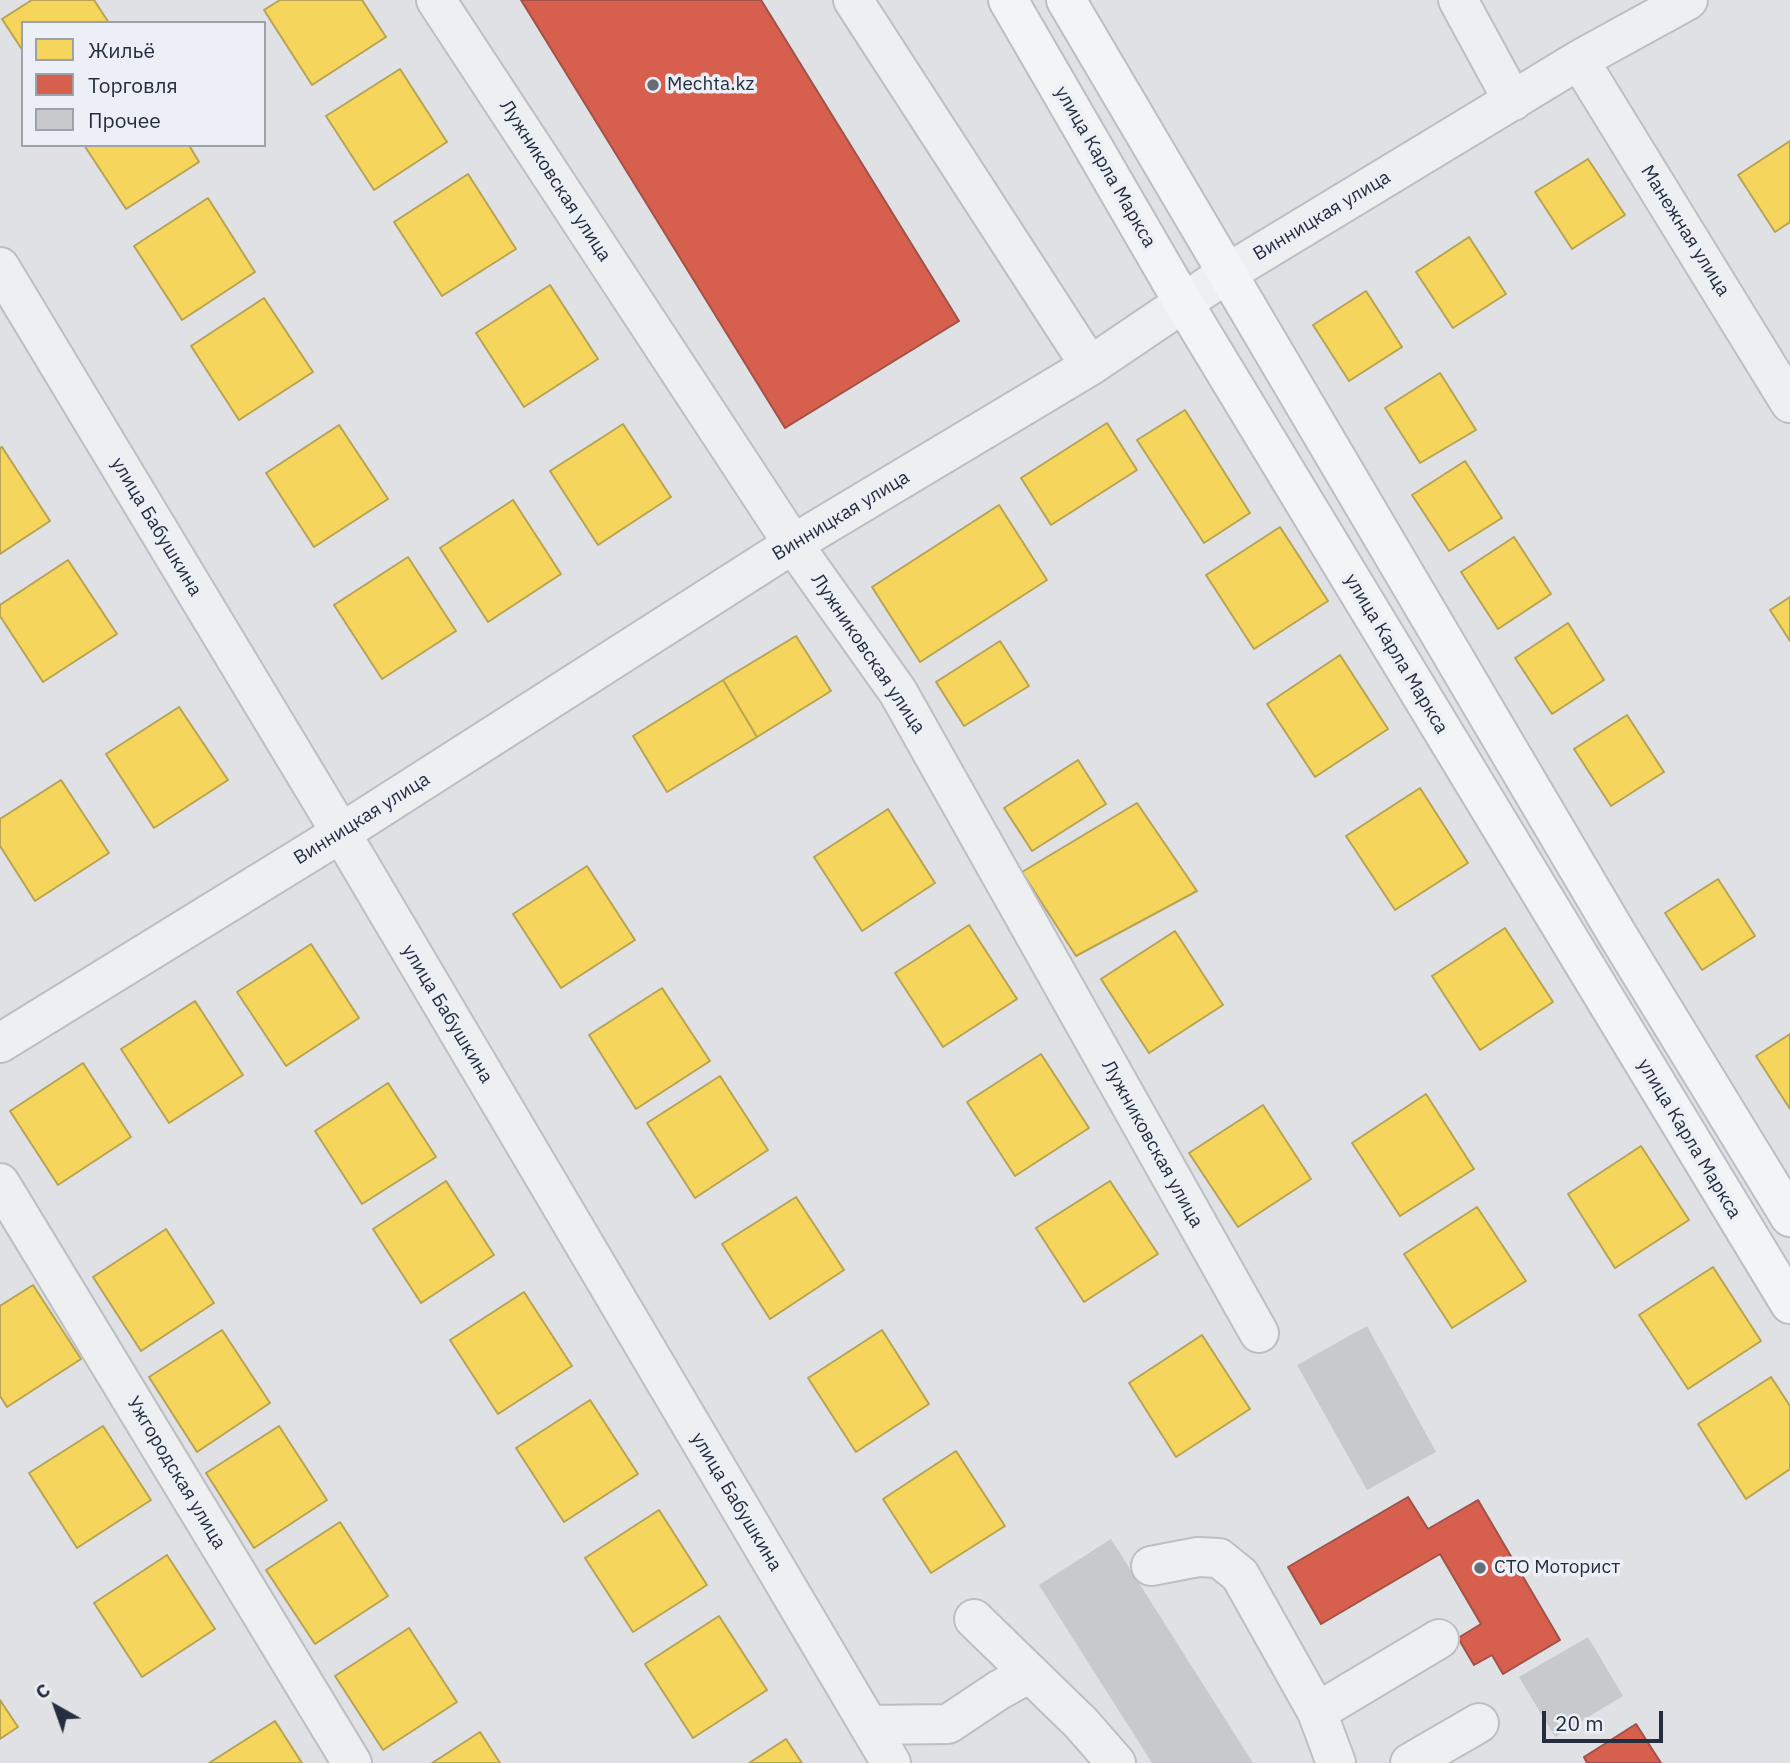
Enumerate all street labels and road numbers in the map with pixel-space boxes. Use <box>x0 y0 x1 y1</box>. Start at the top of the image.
street label: улица Карла Маркса <box>1049 82 1161 252</box>
street label: Лужниковская улица <box>494 96 616 266</box>
street label: Манежная улица <box>1636 161 1734 301</box>
street label: Винницкая улица <box>1249 166 1395 266</box>
street label: улица Бабушкина <box>106 454 206 600</box>
street label: Винницкая улица <box>768 466 914 566</box>
street label: Лужниковская улица <box>806 570 930 738</box>
street label: улица Карла Маркса <box>1339 570 1453 738</box>
street label: Винницкая улица <box>290 768 434 870</box>
street label: улица Бабушкина <box>397 941 497 1087</box>
street label: улица Карла Маркса <box>1632 1055 1746 1223</box>
street label: Лужниковская улица <box>1096 1056 1208 1232</box>
street label: Ужгородская улица <box>121 1393 231 1553</box>
street label: улица Бабушкина <box>686 1429 786 1575</box>

